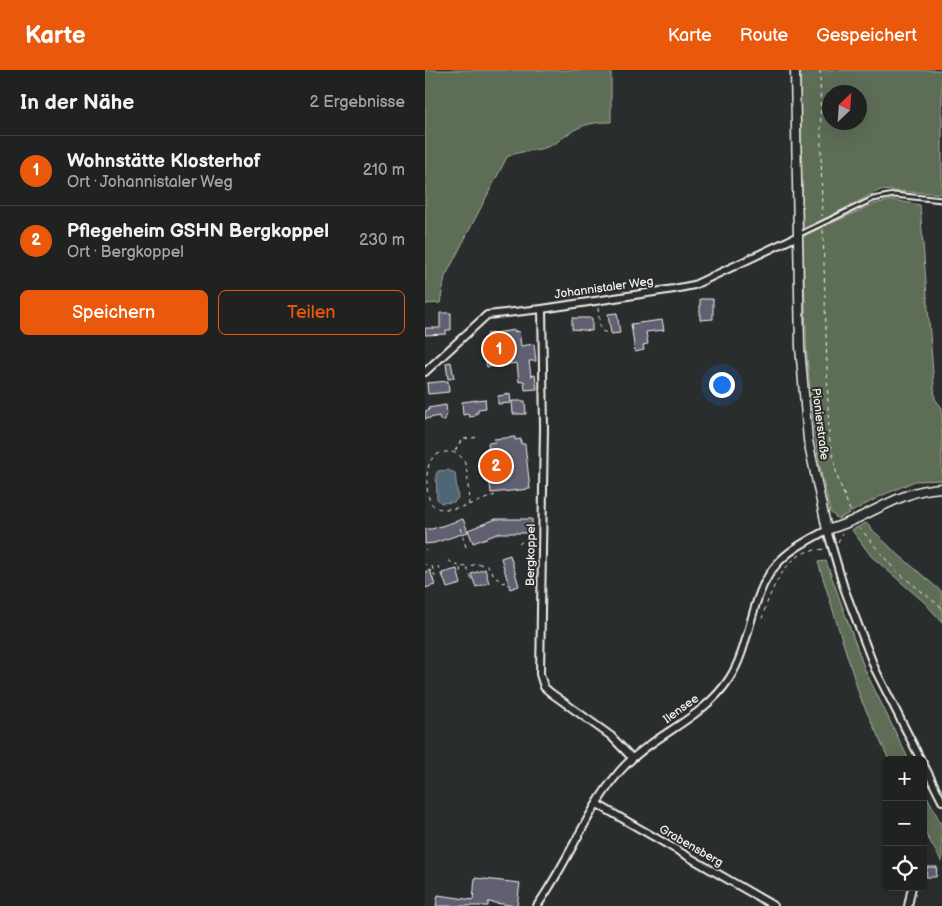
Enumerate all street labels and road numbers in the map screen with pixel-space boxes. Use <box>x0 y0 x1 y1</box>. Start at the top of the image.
street label: Johannistaler Weg <box>554 274 655 302</box>
street label: Pionierstraße <box>808 387 832 461</box>
street label: Bergkoppel <box>523 524 539 586</box>
street label: Ilensee <box>660 691 702 727</box>
street label: Grabensberg <box>656 822 726 870</box>

